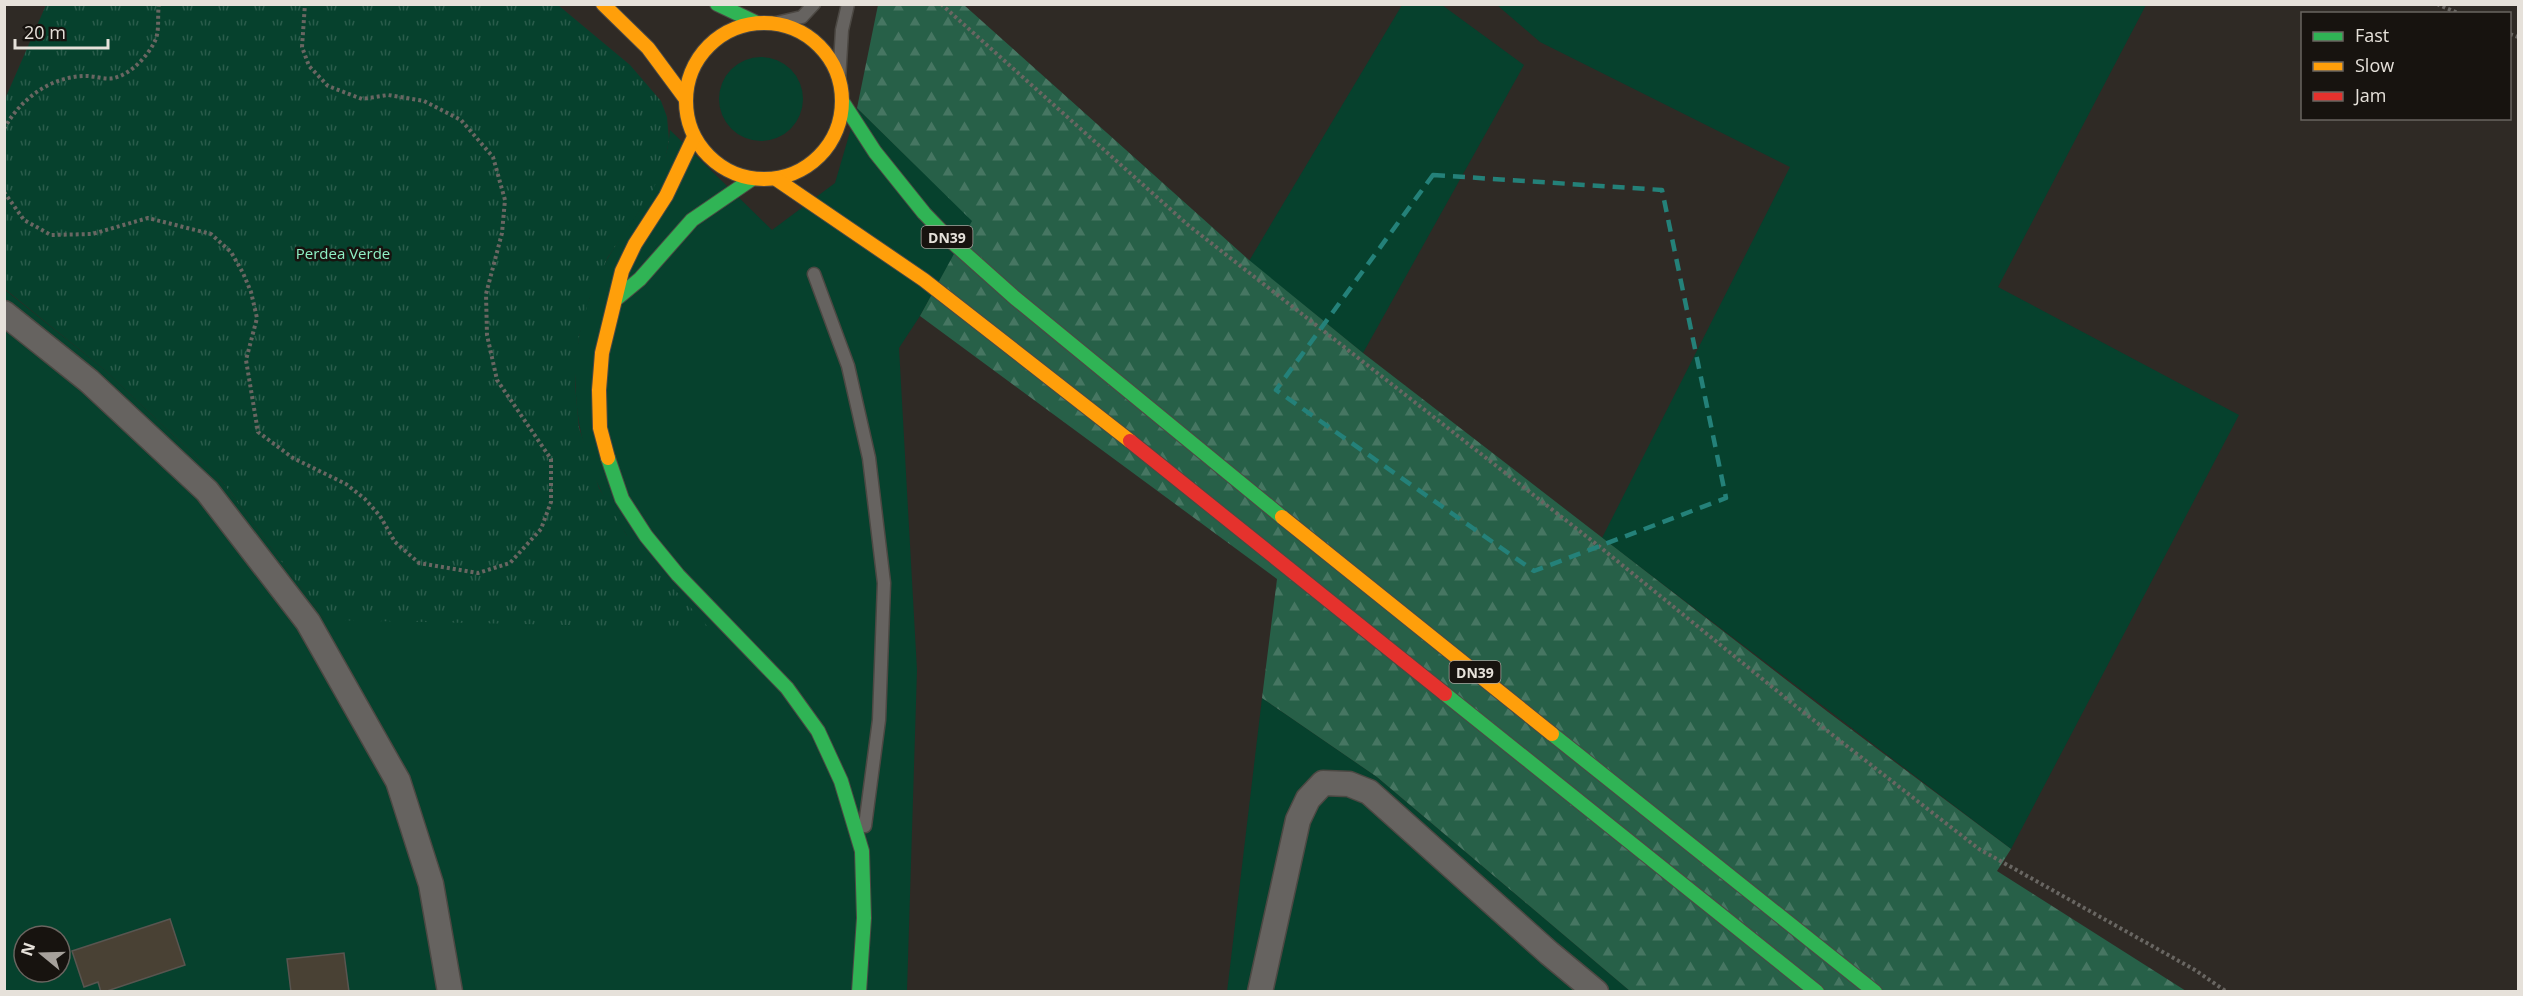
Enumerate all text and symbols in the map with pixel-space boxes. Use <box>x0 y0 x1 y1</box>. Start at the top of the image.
scale bar <box>15 12 108 50</box>
legend <box>2301 12 2511 120</box>
text: 20 m <box>24 20 66 44</box>
text: Fast <box>2355 23 2389 47</box>
text: Slow <box>2355 53 2394 77</box>
text: Jam <box>2353 83 2387 107</box>
road number: DN39 <box>922 226 972 248</box>
park label: Perdea Verde <box>296 243 390 263</box>
road number: DN39 <box>1450 661 1500 683</box>
north arrow <box>12 924 72 984</box>
text: N <box>15 939 40 959</box>

